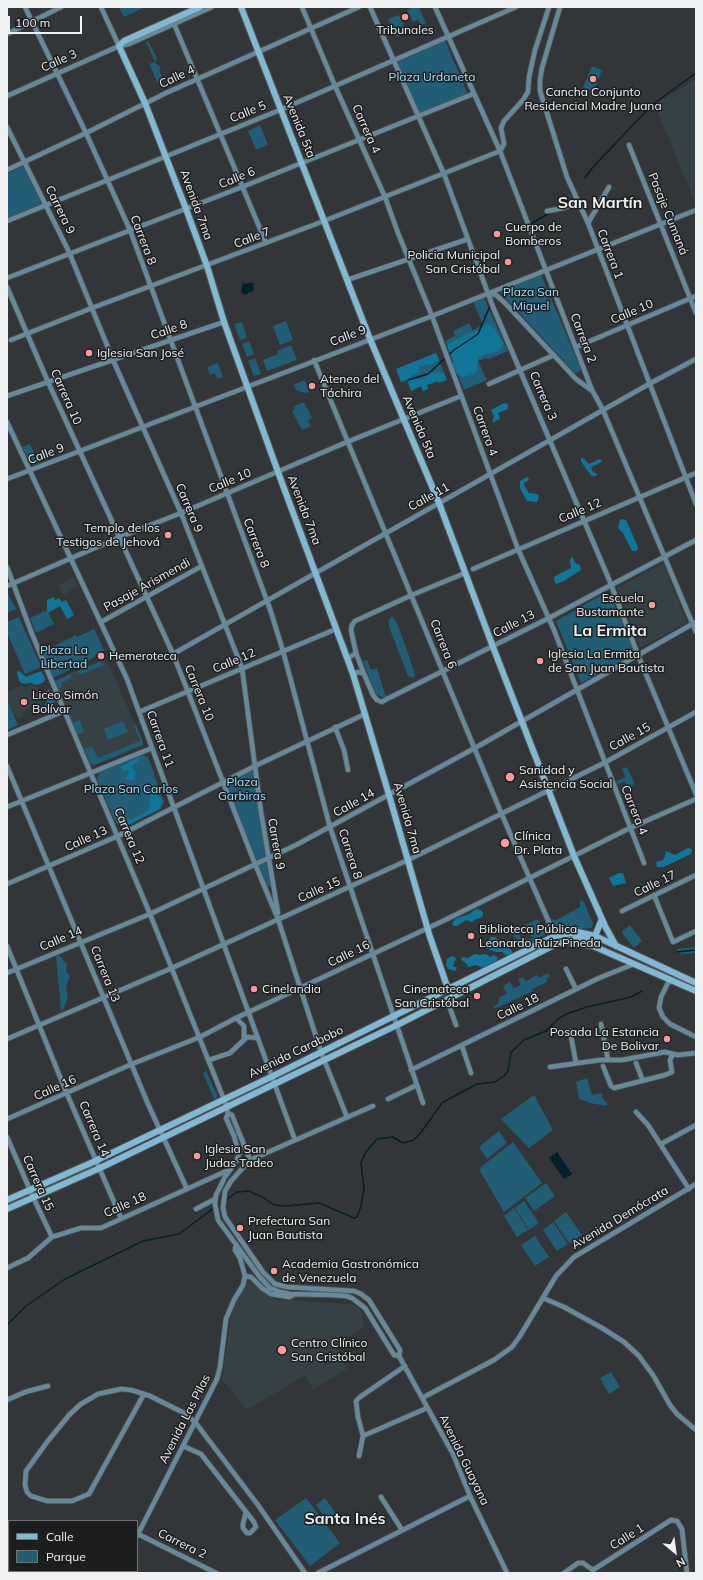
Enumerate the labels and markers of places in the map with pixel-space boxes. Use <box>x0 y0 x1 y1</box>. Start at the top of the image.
marker: Tribunales <box>400 12 410 22</box>
place label: Tribunales <box>376 23 434 37</box>
marker: Cancha Conjunto Residencial Madre Juana <box>588 74 598 84</box>
place label: Cancha Conjunto Residencial Madre Juana <box>524 85 662 113</box>
place label: Cuerpo de Bomberos <box>505 220 562 248</box>
marker: Cuerpo de Bomberos <box>492 229 502 239</box>
place label: Policia Municipal San Cristóbal <box>408 248 500 276</box>
marker: Policia Municipal San Cristóbal <box>503 257 513 267</box>
place label: Iglesia San José <box>97 346 184 360</box>
marker: Iglesia San José <box>84 348 94 358</box>
place label: Ateneo del Táchira <box>320 372 379 400</box>
marker: Ateneo del Táchira <box>307 381 317 391</box>
place label: Templo de los Testigos de Jehová <box>56 521 160 549</box>
marker: Templo de los Testigos de Jehová <box>163 530 173 540</box>
place label: Escuela Bustamante <box>576 591 644 619</box>
marker: Escuela Bustamante <box>647 600 657 610</box>
place label: Iglesia La Ermita de San Juan Bautista <box>548 647 665 675</box>
place label: Hemeroteca <box>109 649 177 663</box>
marker: Hemeroteca <box>96 651 106 661</box>
marker: Iglesia La Ermita de San Juan Bautista <box>535 656 545 666</box>
place label: Liceo Simón Bolívar <box>32 688 98 716</box>
marker: Liceo Simón Bolívar <box>19 697 29 707</box>
place label: Sanidad y Asistencia Social <box>519 763 612 791</box>
marker: Sanidad y Asistencia Social <box>504 771 516 783</box>
place label: Clínica Dr. Plata <box>514 829 562 857</box>
marker: Clínica Dr. Plata <box>499 837 511 849</box>
place label: Biblioteca Pública Leonardo Ruiz Pineda <box>479 922 601 950</box>
marker: Biblioteca Pública Leonardo Ruiz Pineda <box>466 931 476 941</box>
place label: Cinelandia <box>262 982 321 996</box>
place label: Cinemateca San Cristóbal <box>395 982 469 1010</box>
marker: Cinelandia <box>249 984 259 994</box>
marker: Cinemateca San Cristóbal <box>472 991 482 1001</box>
place label: Posada La Estancia De Bolivar <box>550 1025 659 1053</box>
marker: Posada La Estancia De Bolivar <box>662 1034 672 1044</box>
place label: Iglesia San Judas Tadeo <box>205 1142 273 1170</box>
marker: Iglesia San Judas Tadeo <box>192 1151 202 1161</box>
place label: Prefectura San Juan Bautista <box>248 1214 330 1242</box>
marker: Prefectura San Juan Bautista <box>235 1223 245 1233</box>
place label: Academia Gastronómica de Venezuela <box>282 1257 419 1285</box>
marker: Academia Gastronómica de Venezuela <box>269 1266 279 1276</box>
place label: Centro Clínico San Cristóbal <box>291 1336 367 1364</box>
marker: Centro Clínico San Cristóbal <box>276 1344 288 1356</box>

